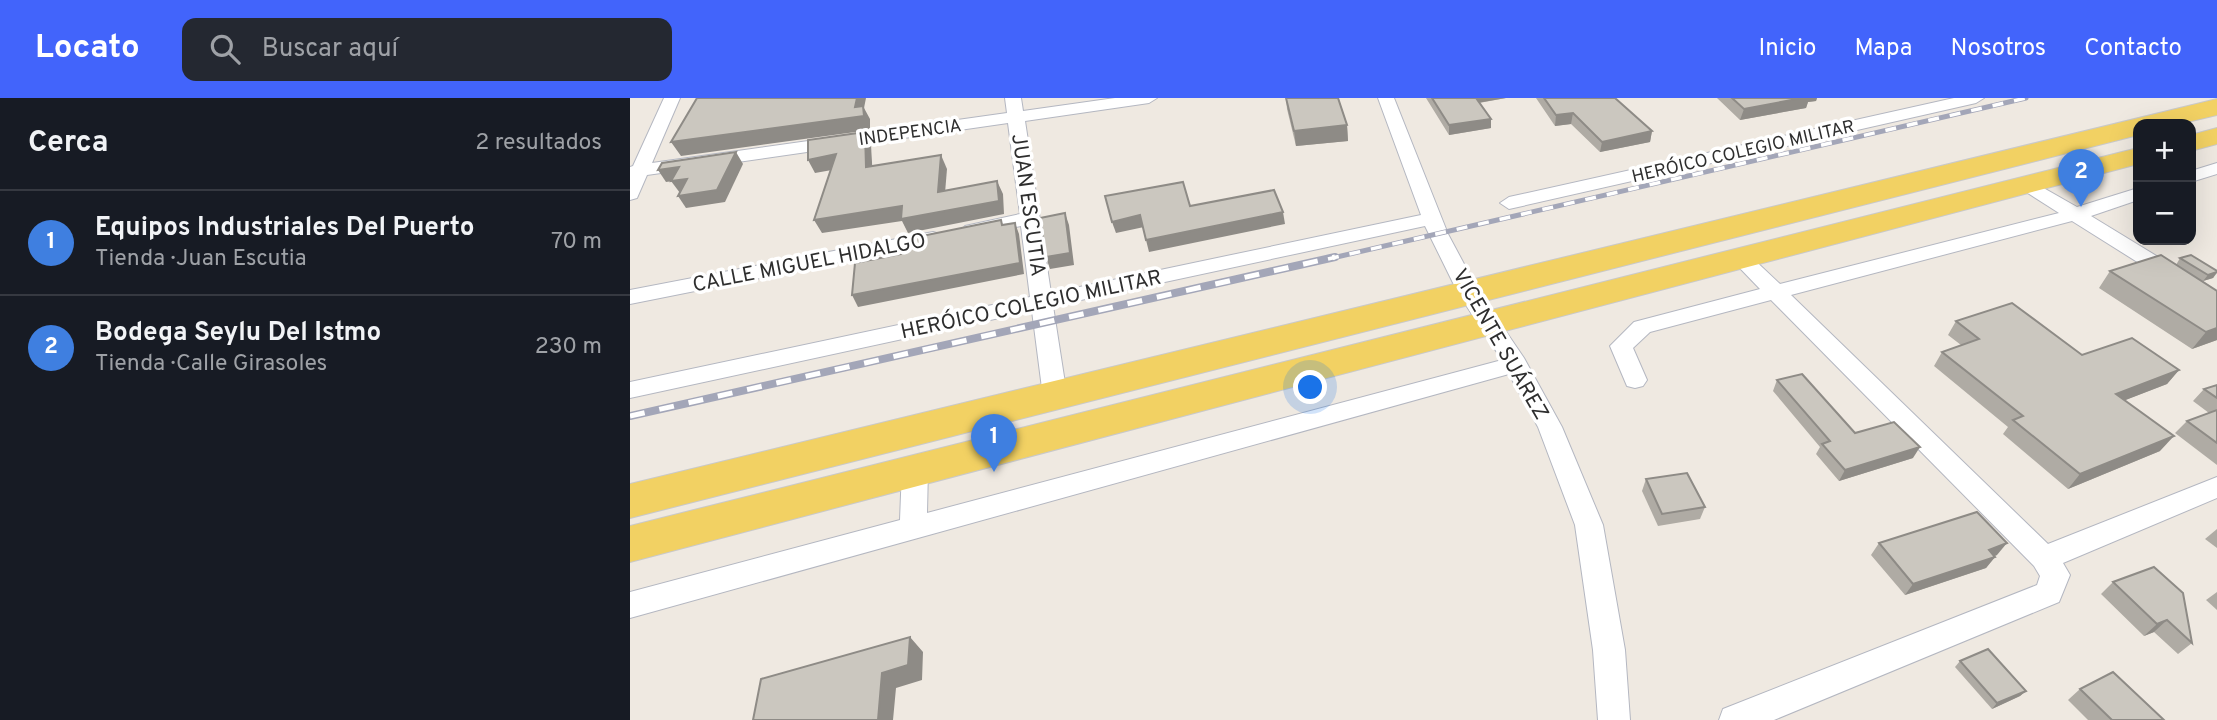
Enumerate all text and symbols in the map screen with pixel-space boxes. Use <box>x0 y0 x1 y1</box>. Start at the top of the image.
search box <box>182 18 672 81</box>
text: Locato <box>35 28 140 70</box>
icon: search <box>206 30 244 68</box>
text: Buscar aquí <box>262 33 398 66</box>
text: Inicio <box>1759 34 1816 64</box>
text: Mapa <box>1854 34 1913 64</box>
text: Nosotros <box>1951 34 2046 64</box>
text: Contacto <box>2084 34 2182 64</box>
street label: HERÓICO COLEGIO MILITAR <box>1629 114 1857 189</box>
street label: INDEPENCIA <box>857 115 963 152</box>
map controls <box>2133 119 2196 245</box>
button: + <box>2133 119 2196 182</box>
text: Cerca <box>28 125 108 162</box>
text: 2 resultados <box>475 129 602 158</box>
street label: JUAN ESCUTIA <box>1004 132 1051 278</box>
pin: 2 <box>2058 149 2104 207</box>
button: − <box>2133 182 2196 245</box>
text: Equipos Industriales Del Puerto <box>95 212 475 245</box>
text: 1 <box>46 228 56 257</box>
text: 70 m <box>551 228 602 257</box>
street label: CALLE MIGUEL HIDALGO <box>690 228 928 299</box>
text: Tienda · Juan Escutia <box>95 245 307 274</box>
street label: HERÓICO COLEGIO MILITAR <box>898 264 1164 346</box>
street label: VICENTE SUÁREZ <box>1445 264 1555 425</box>
text: Bodega Seylu Del Istmo <box>95 317 381 350</box>
text: 2 <box>44 333 58 362</box>
text: 230 m <box>535 333 602 362</box>
text: Tienda · Calle Girasoles <box>95 350 327 379</box>
your location <box>1293 370 1327 404</box>
pin: 1 <box>971 414 1017 472</box>

